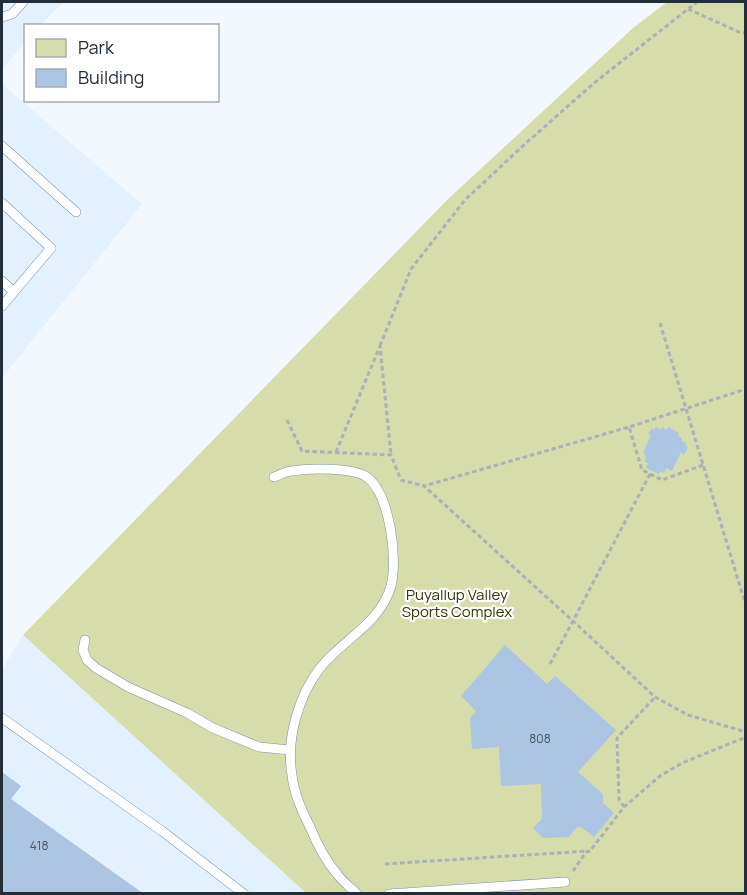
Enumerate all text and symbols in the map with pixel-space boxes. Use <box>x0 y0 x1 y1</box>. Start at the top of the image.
legend <box>24 24 219 102</box>
text: Park <box>78 35 115 59</box>
text: Building <box>78 65 144 89</box>
park label: Puyallup Valley Sports Complex <box>402 584 512 622</box>
house number: 808 <box>529 730 551 747</box>
house number: 418 <box>30 837 48 854</box>

